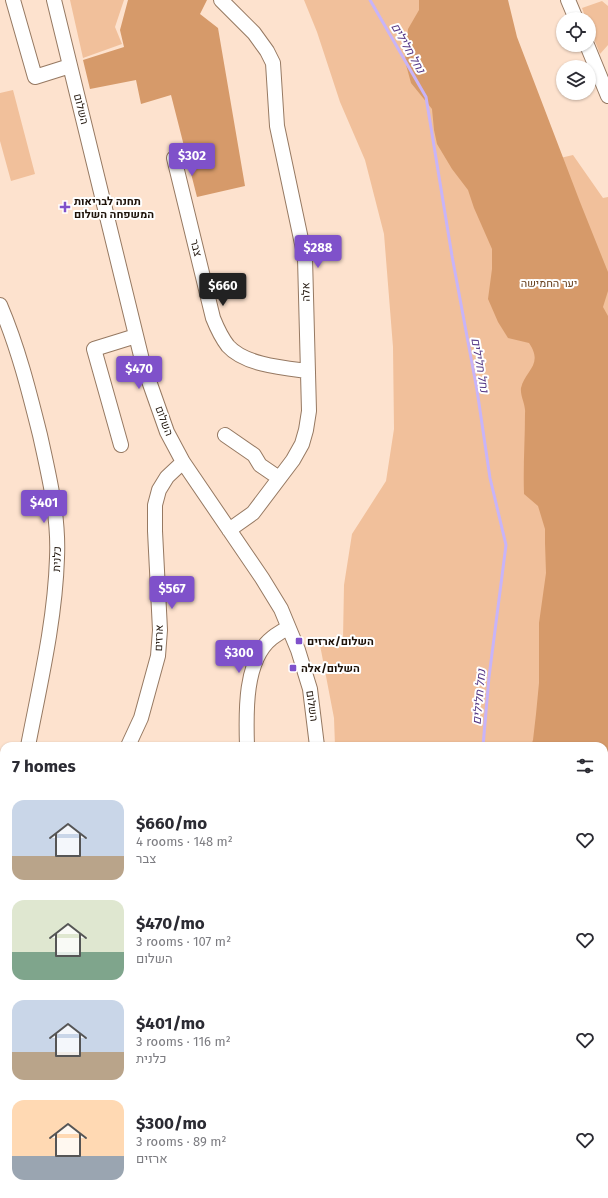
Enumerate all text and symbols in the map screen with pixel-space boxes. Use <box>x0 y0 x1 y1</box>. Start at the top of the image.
map controls <box>556 12 596 100</box>
button: locate <box>556 12 596 52</box>
water label: נחל חלילים <box>388 21 429 77</box>
button: layers <box>556 60 596 100</box>
street label: השלום <box>71 92 91 126</box>
pin: $302 <box>168 143 216 177</box>
text: $302 <box>178 148 206 163</box>
place label: תחנה לבריאות המשפחה השלום <box>74 195 154 221</box>
marker: תחנה לבריאות המשפחה השלום <box>59 201 71 213</box>
pin: $288 <box>294 235 342 269</box>
street label: צבר <box>188 238 204 258</box>
text: $288 <box>304 240 332 255</box>
pin: $660 <box>199 273 247 307</box>
park label: יער החמישה <box>521 277 577 290</box>
text: $660 <box>208 278 238 293</box>
street label: אלה <box>299 282 313 302</box>
water label: נחל חלילים <box>468 337 492 395</box>
pin: $470 <box>115 356 163 390</box>
text: $470 <box>125 361 153 376</box>
street label: השלום <box>152 404 176 438</box>
pin: $401 <box>20 490 68 524</box>
text: $401 <box>30 495 58 510</box>
street label: כלנית <box>50 546 64 572</box>
pin: $567 <box>148 576 196 610</box>
text: $567 <box>158 581 186 596</box>
street label: ארזים <box>152 624 166 652</box>
place label: השלום/ארזים <box>307 635 374 648</box>
marker: השלום/ארזים <box>294 636 304 646</box>
pin: $300 <box>215 640 263 674</box>
text: $300 <box>224 645 254 660</box>
place label: השלום/אלה <box>301 662 360 675</box>
marker: השלום/אלה <box>288 663 298 673</box>
water label: נחל חלילים <box>470 667 489 725</box>
street label: השלום <box>303 690 321 722</box>
icon: filters <box>574 755 596 777</box>
text: 7 homes <box>12 756 76 777</box>
text: $660/mo <box>136 813 207 834</box>
icon: home <box>44 816 92 864</box>
icon: heart <box>574 829 596 851</box>
text: 4 rooms · 148 m² <box>136 834 233 849</box>
text: צבר <box>136 851 156 866</box>
text: $470/mo <box>136 913 205 934</box>
icon: home <box>44 916 92 964</box>
icon: heart <box>574 929 596 951</box>
text: 3 rooms · 107 m² <box>136 934 231 949</box>
text: השלום <box>136 951 173 966</box>
text: $401/mo <box>136 1013 205 1034</box>
icon: home <box>44 1016 92 1064</box>
icon: heart <box>574 1029 596 1051</box>
text: 3 rooms · 116 m² <box>136 1034 231 1049</box>
text: כלנית <box>136 1051 166 1066</box>
text: $300/mo <box>136 1113 207 1134</box>
icon: home <box>44 1116 92 1164</box>
icon: heart <box>574 1129 596 1151</box>
text: 3 rooms · 89 m² <box>136 1134 226 1149</box>
text: ארזים <box>136 1151 168 1166</box>

